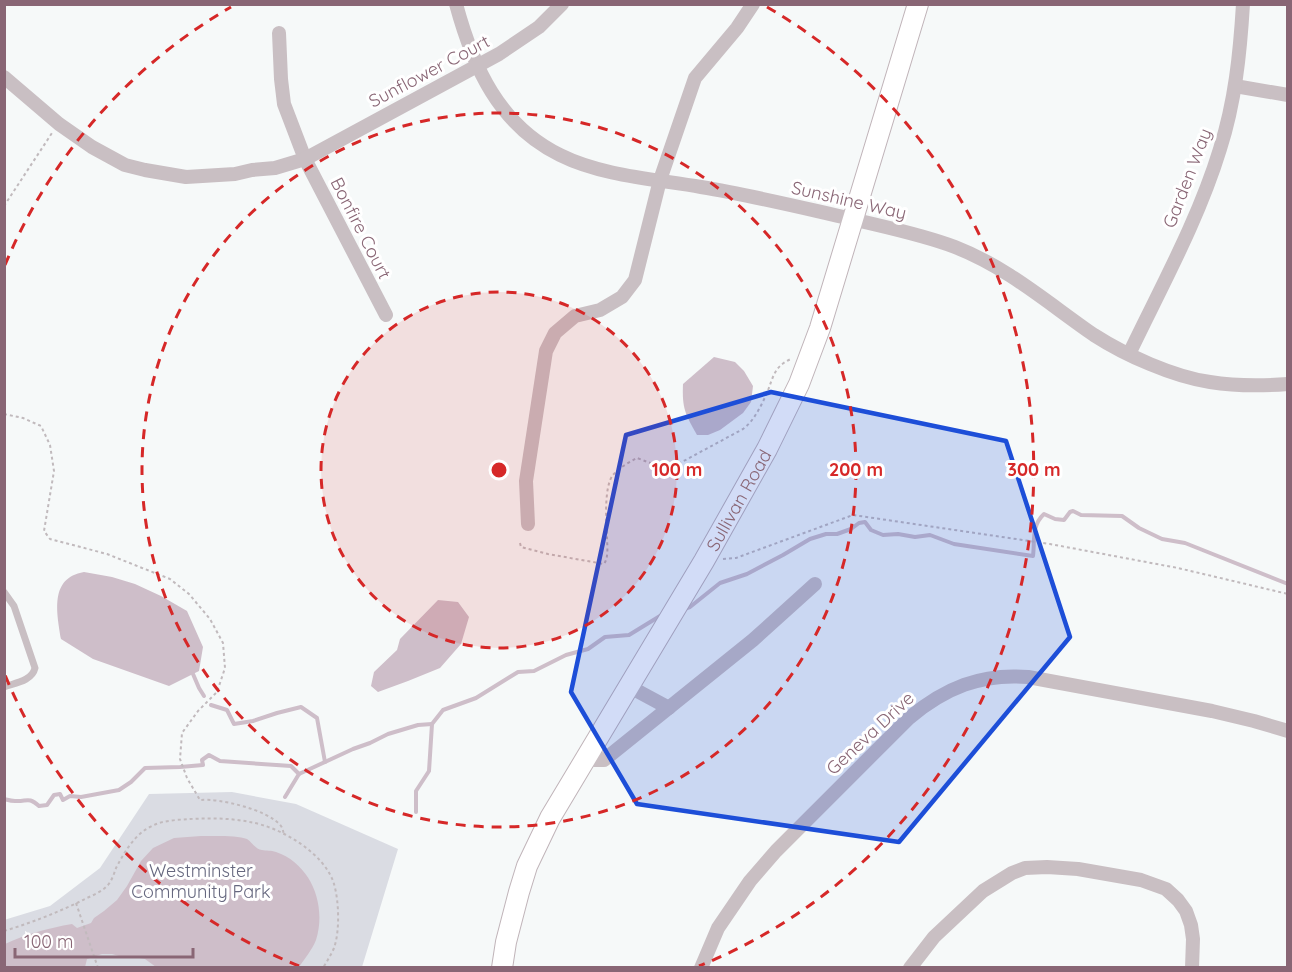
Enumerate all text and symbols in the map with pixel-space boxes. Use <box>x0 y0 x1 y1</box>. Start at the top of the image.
street label: Sunflower Court <box>365 29 493 113</box>
street label: Garden Way <box>1157 125 1217 231</box>
street label: Bonfire Court <box>326 173 396 283</box>
street label: Sunshine Way <box>789 176 909 224</box>
street label: Sullivan Road <box>701 445 776 555</box>
text: 100 m <box>652 458 702 481</box>
text: 200 m <box>829 458 883 481</box>
text: 300 m <box>1007 458 1061 481</box>
centre of rings <box>489 460 509 480</box>
street label: Geneva Drive <box>821 686 919 780</box>
park label: Westminster Community Park <box>131 859 271 903</box>
scale bar <box>15 921 194 959</box>
text: 100 m <box>24 930 73 953</box>

